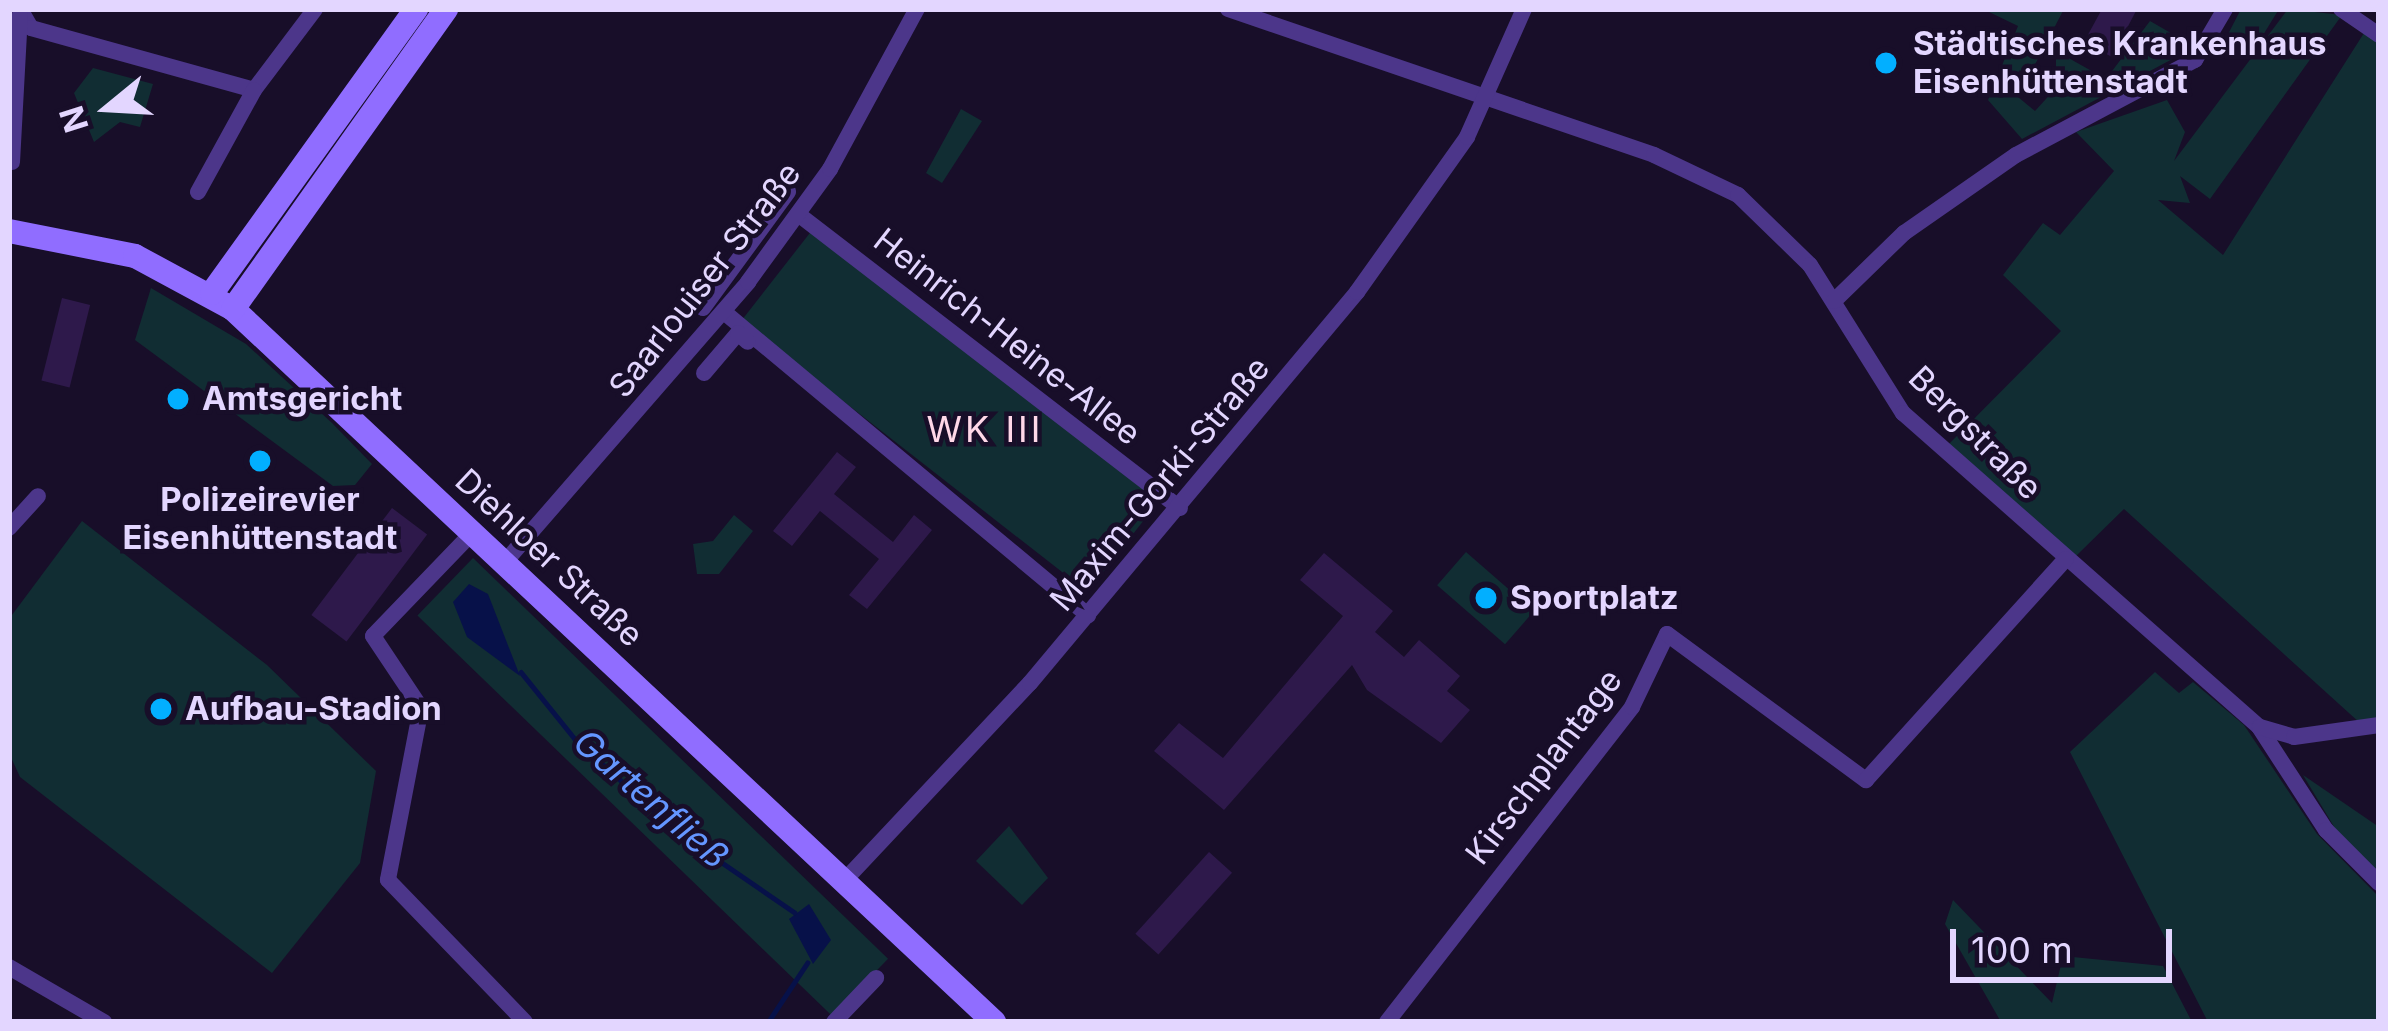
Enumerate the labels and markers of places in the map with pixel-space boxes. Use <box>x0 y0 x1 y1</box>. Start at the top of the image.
place label: Städtisches Krankenhaus Eisenhüttenstadt <box>1913 24 2326 102</box>
marker: Städtisches Krankenhaus Eisenhüttenstadt <box>1870 47 1902 79</box>
place label: Amtsgericht <box>202 379 402 419</box>
marker: Amtsgericht <box>165 386 191 412</box>
marker: Polizeirevier Eisenhüttenstadt <box>247 448 273 474</box>
place label: Polizeirevier Eisenhüttenstadt <box>123 480 397 558</box>
place label: Sportplatz <box>1510 578 1679 618</box>
marker: Sportplatz <box>1473 585 1499 611</box>
place label: Aufbau-Stadion <box>185 689 442 729</box>
marker: Aufbau-Stadion <box>148 696 174 722</box>

